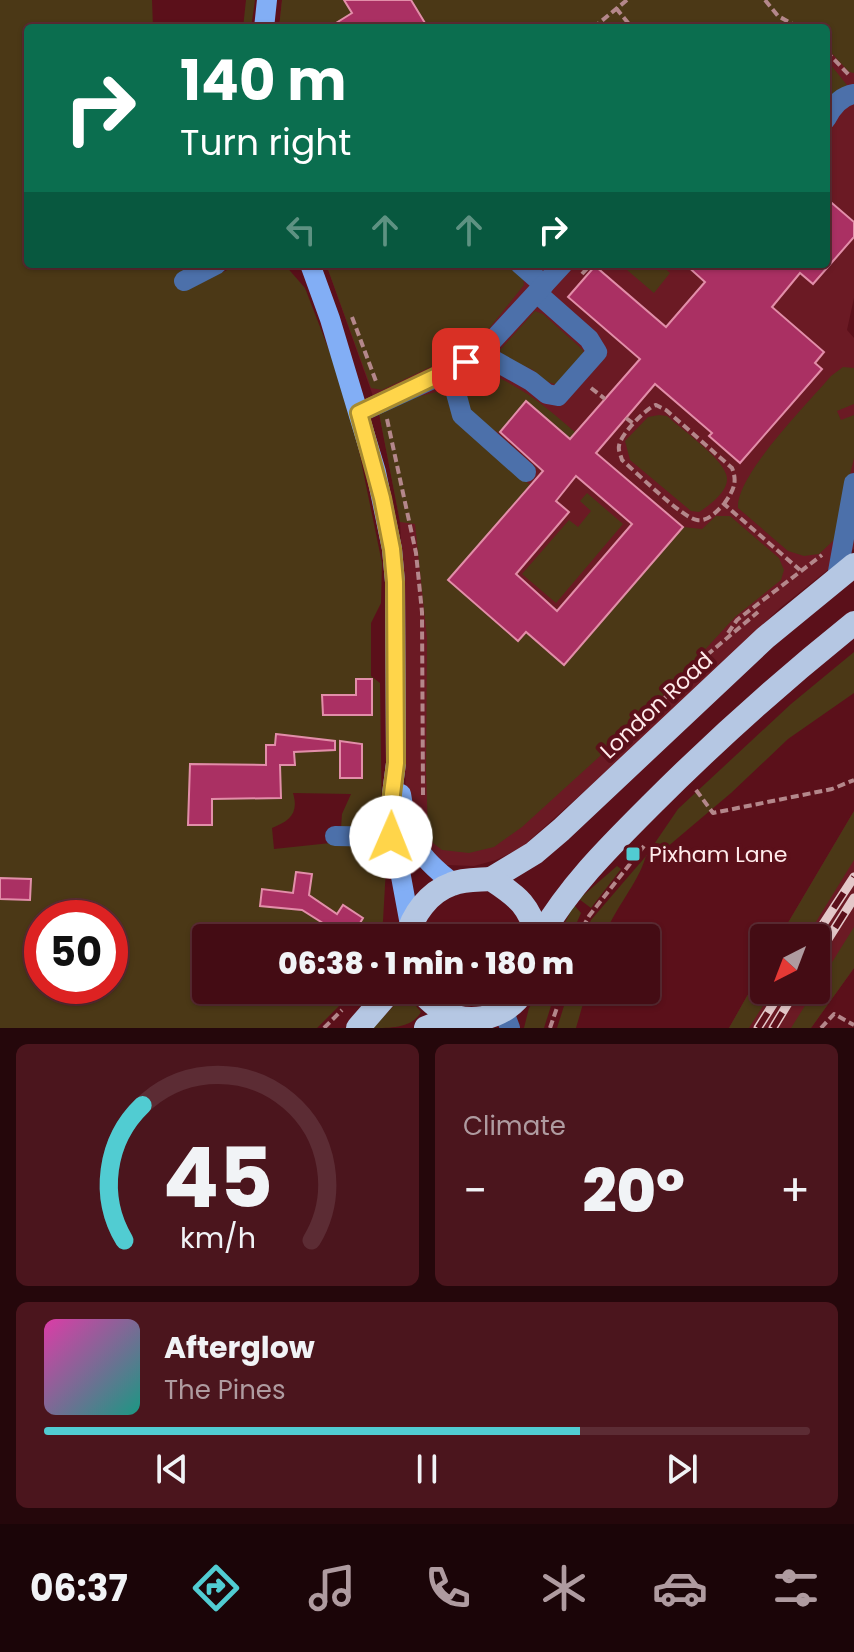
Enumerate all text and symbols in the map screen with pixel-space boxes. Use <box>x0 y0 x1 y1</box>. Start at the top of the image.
text: 140 m <box>180 41 347 120</box>
icon: right <box>48 56 152 160</box>
text: Turn right <box>180 117 351 168</box>
icon: left <box>279 208 323 252</box>
icon: ahead <box>363 208 407 252</box>
icon: ahead <box>447 208 491 252</box>
icon: right <box>531 208 575 252</box>
pin <box>432 328 500 396</box>
icon: arrive <box>444 340 488 384</box>
street label: London Road <box>593 645 719 766</box>
position arrow <box>349 795 433 879</box>
place label: Pixham Lane <box>649 839 787 870</box>
marker: Pixham Lane <box>624 845 642 863</box>
speed limit sign: 50 <box>24 900 128 1004</box>
north arrow <box>750 924 830 1004</box>
map controls <box>750 924 830 1004</box>
text: 06:38 · 1 min · 180 m <box>278 942 574 985</box>
text: Climate <box>463 1108 566 1144</box>
text: 45 <box>162 1120 273 1236</box>
text: 20° <box>582 1149 685 1233</box>
text: − <box>463 1160 487 1221</box>
text: + <box>780 1160 810 1221</box>
text: km/h <box>179 1218 256 1258</box>
text: Afterglow <box>164 1326 315 1369</box>
text: The Pines <box>164 1372 286 1408</box>
icon: previous <box>150 1447 194 1491</box>
icon: pause <box>405 1447 449 1491</box>
icon: next <box>660 1447 704 1491</box>
icon: directions <box>188 1560 244 1616</box>
icon: music <box>304 1560 360 1616</box>
icon: phone <box>420 1560 476 1616</box>
icon: climate <box>536 1560 592 1616</box>
icon: car <box>652 1560 708 1616</box>
icon: filters <box>768 1560 824 1616</box>
text: 06:37 <box>30 1563 128 1614</box>

